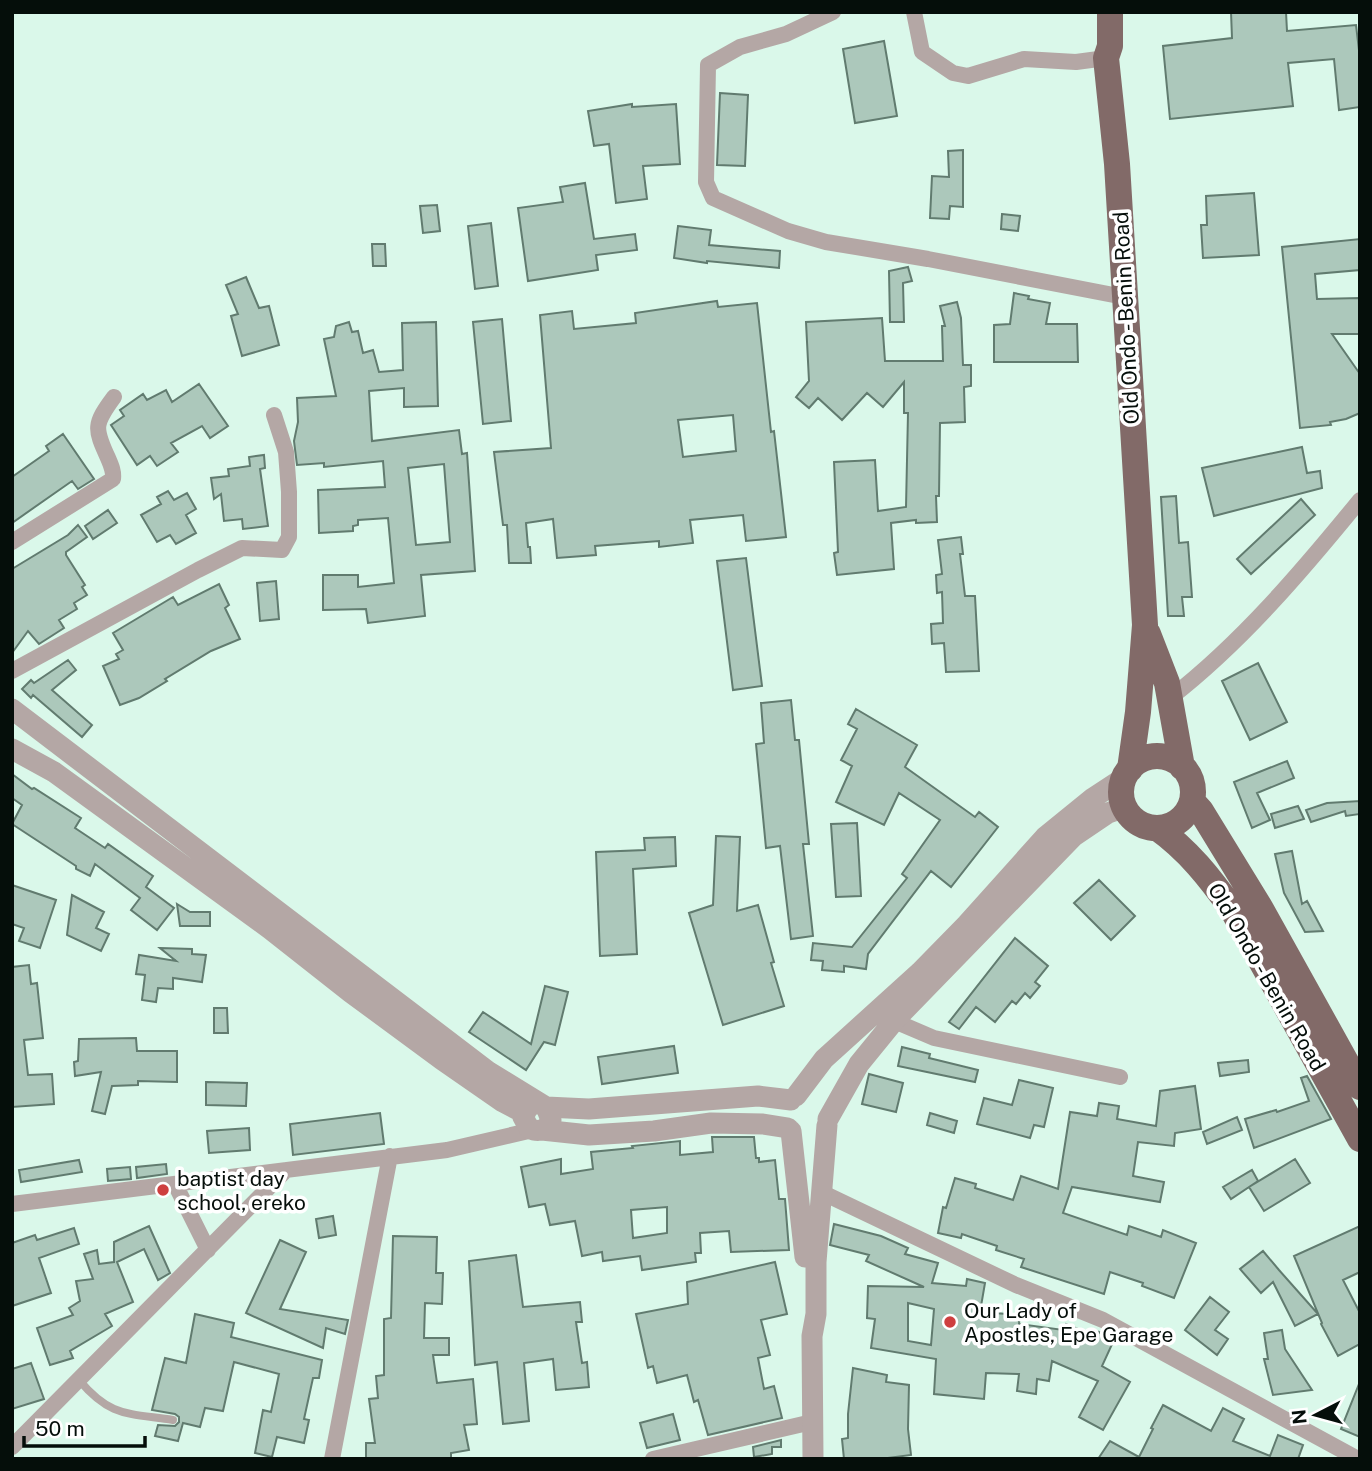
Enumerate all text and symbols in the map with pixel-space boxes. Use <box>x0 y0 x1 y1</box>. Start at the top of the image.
street label: Old Ondo - Benin Road <box>1108 211 1144 425</box>
street label: Old Ondo - Benin Road <box>1203 878 1331 1076</box>
place label: baptist day school, ereko <box>177 1166 306 1215</box>
marker: baptist day school, ereko <box>155 1182 171 1198</box>
place label: Our Lady of Apostles, Epe Garage <box>964 1298 1173 1347</box>
marker: Our Lady of Apostles, Epe Garage <box>942 1314 958 1330</box>
north arrow <box>1281 1380 1351 1450</box>
scale bar <box>24 1404 145 1448</box>
text: N <box>1287 1408 1311 1425</box>
text: 50 m <box>35 1416 85 1441</box>

